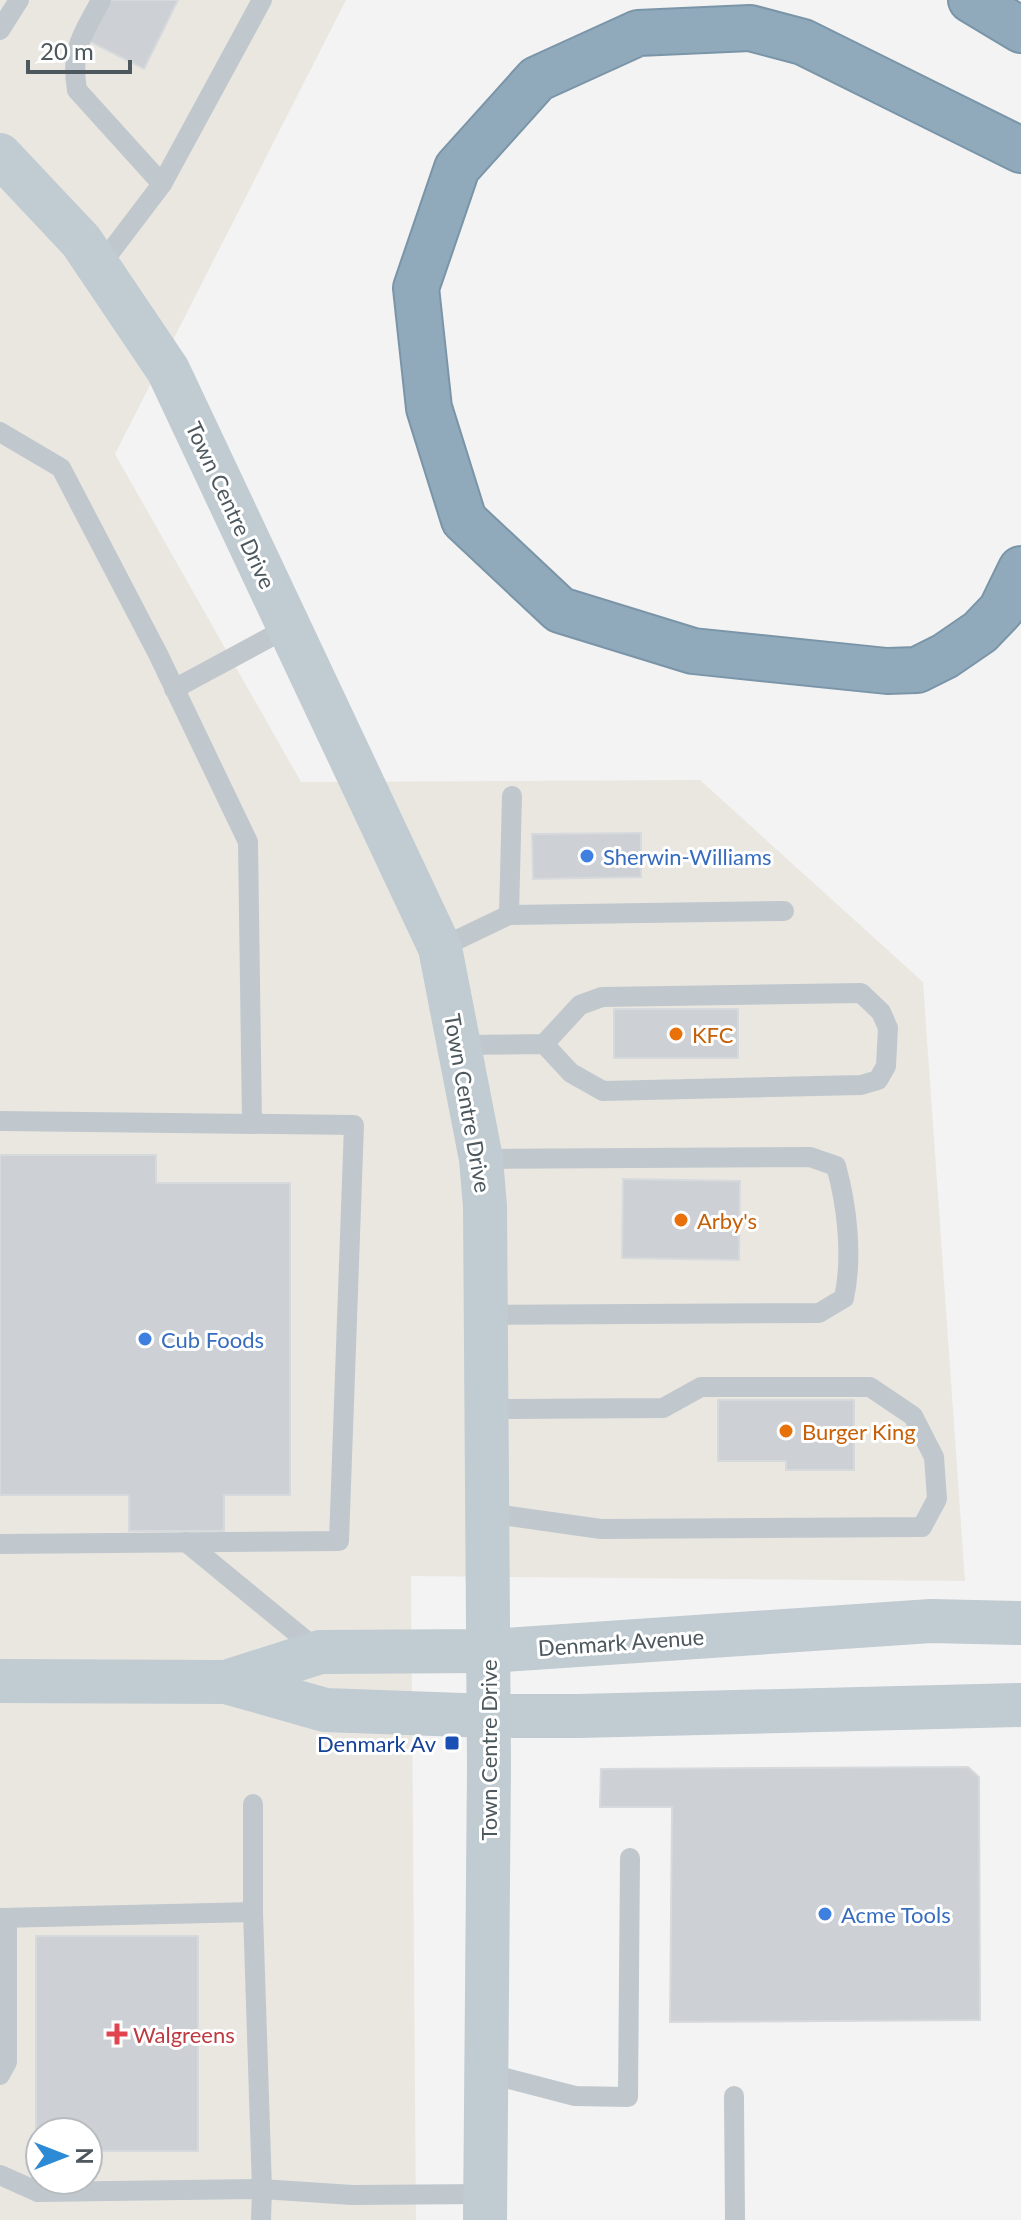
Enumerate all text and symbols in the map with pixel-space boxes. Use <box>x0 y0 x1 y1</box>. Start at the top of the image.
scale bar <box>28 24 130 74</box>
text: 20 m <box>40 36 94 65</box>
street label: Town Centre Drive <box>180 417 282 593</box>
place label: Sherwin-Williams <box>603 843 772 870</box>
marker: Sherwin-Williams <box>578 847 596 865</box>
street label: Town Centre Drive <box>439 1011 497 1195</box>
place label: KFC <box>692 1021 734 1048</box>
marker: KFC <box>667 1025 685 1043</box>
place label: Arby's <box>697 1207 757 1234</box>
marker: Arby's <box>672 1211 690 1229</box>
place label: Cub Foods <box>161 1326 264 1353</box>
marker: Cub Foods <box>136 1330 154 1348</box>
place label: Burger King <box>802 1418 916 1445</box>
marker: Burger King <box>777 1422 795 1440</box>
street label: Denmark Avenue <box>537 1623 705 1661</box>
street label: Town Centre Drive <box>475 1659 502 1841</box>
place label: Denmark Av <box>317 1730 437 1757</box>
marker: Denmark Av <box>443 1734 461 1752</box>
place label: Acme Tools <box>841 1901 951 1928</box>
marker: Acme Tools <box>816 1905 834 1923</box>
place label: Walgreens <box>133 2021 235 2048</box>
marker: Walgreens <box>108 2025 126 2043</box>
north arrow <box>24 2116 104 2196</box>
text: N <box>71 2148 98 2164</box>

